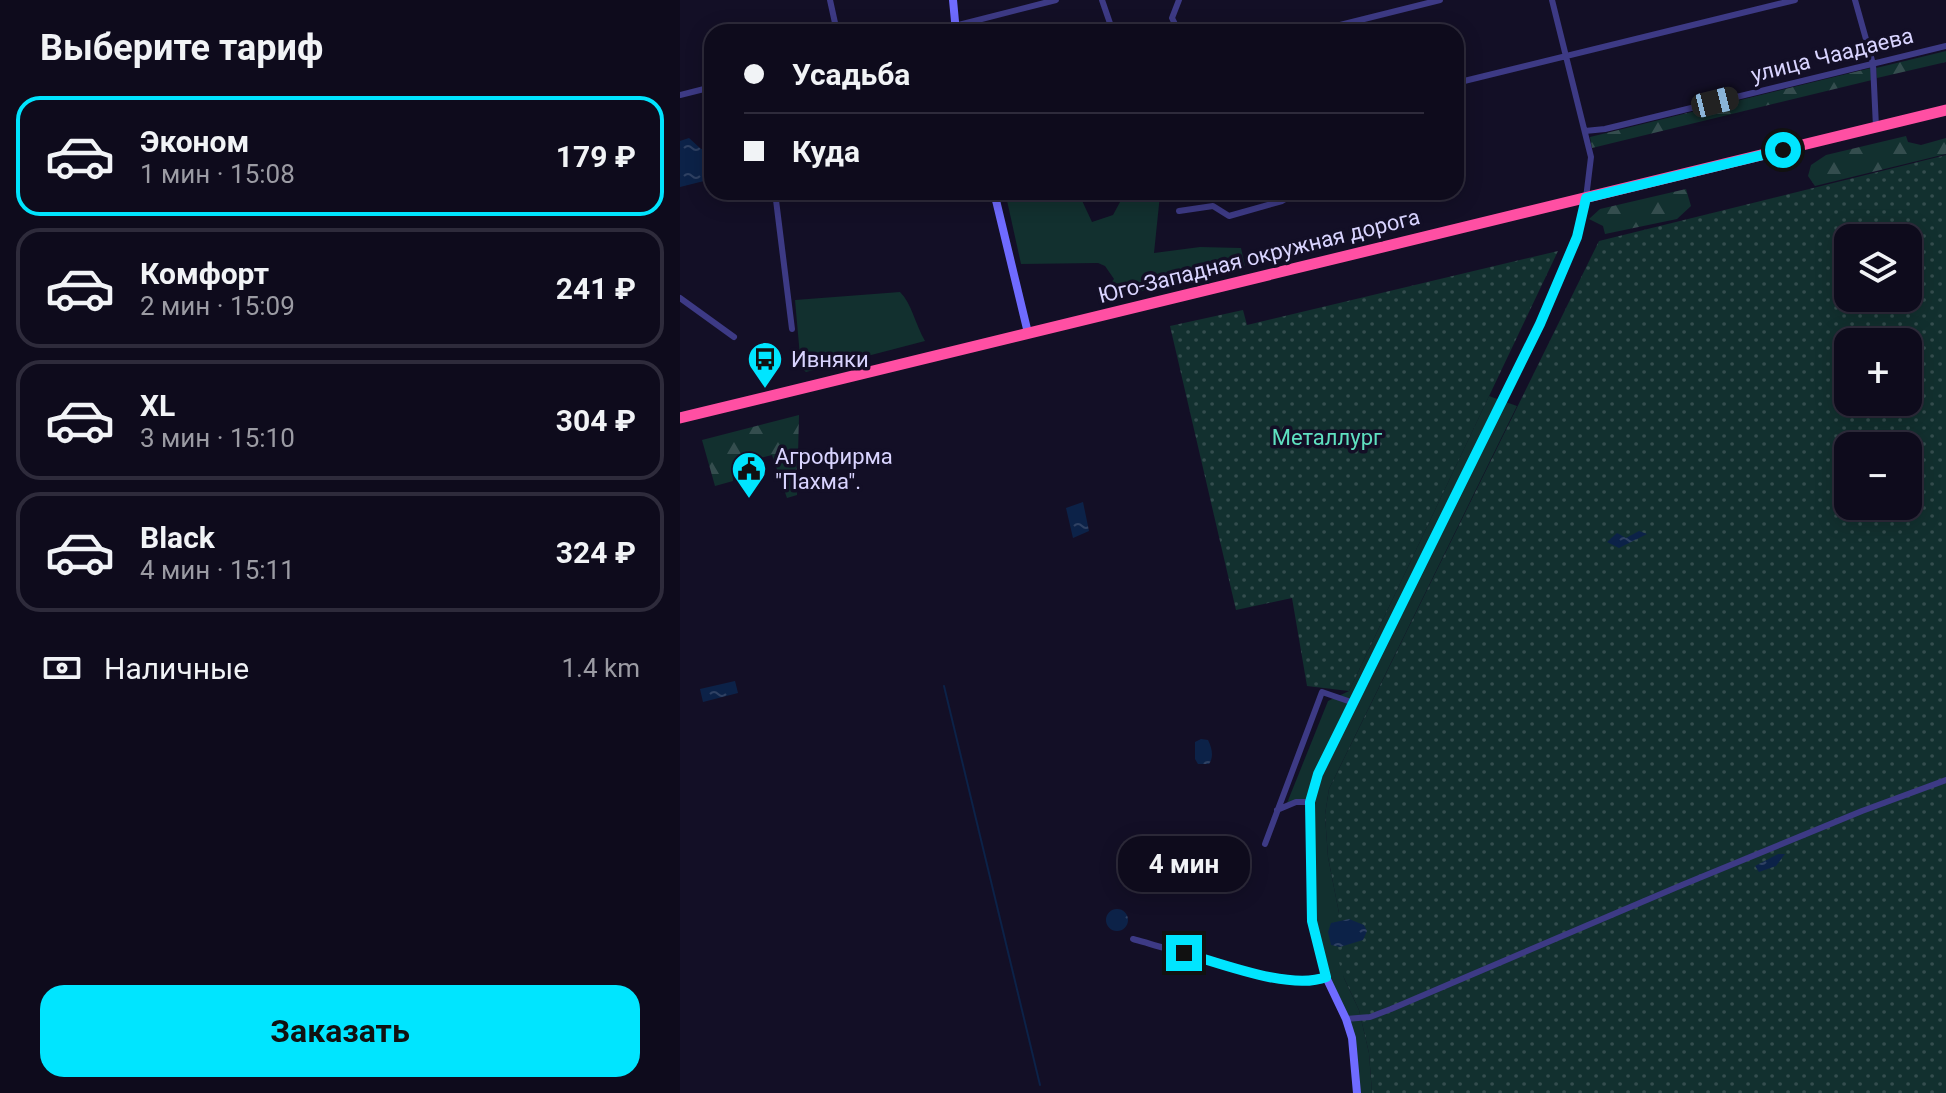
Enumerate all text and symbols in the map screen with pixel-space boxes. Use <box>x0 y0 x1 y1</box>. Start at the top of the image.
street label: улица Чаадаева <box>1748 23 1916 87</box>
text: Выберите тариф <box>40 27 323 69</box>
text: Усадьба <box>792 57 910 92</box>
car <box>1689 85 1741 119</box>
icon: car <box>44 120 116 192</box>
text: Эконом <box>140 124 249 159</box>
route start <box>1765 132 1801 168</box>
text: Куда <box>792 134 860 169</box>
text: 179 ₽ <box>556 139 636 174</box>
text: 1 мин · 15:08 <box>140 159 295 189</box>
street label: Юго-Западная окружная дорога <box>1096 204 1422 308</box>
map controls <box>1834 224 1922 520</box>
button: layers <box>1834 224 1922 312</box>
icon: car <box>44 252 116 324</box>
text: Комфорт <box>140 256 269 291</box>
text: 241 ₽ <box>556 271 636 306</box>
text: 2 мин · 15:09 <box>140 291 295 321</box>
button: + <box>1834 328 1922 416</box>
bus stop icon: Ивняки <box>746 340 784 390</box>
place label: Ивняки <box>791 347 869 372</box>
icon: car <box>44 384 116 456</box>
text: XL <box>140 388 175 423</box>
text: 304 ₽ <box>556 403 636 438</box>
text: 3 мин · 15:10 <box>140 423 295 453</box>
park label: Металлург <box>1272 425 1383 450</box>
button: − <box>1834 432 1922 520</box>
place label: Агрофирма "Пахма". <box>775 444 893 494</box>
public building icon: Агрофирма "Пахма". <box>730 450 768 500</box>
icon: car <box>44 516 116 588</box>
text: Black <box>140 520 215 555</box>
text: 324 ₽ <box>556 535 636 570</box>
text: 4 мин · 15:11 <box>140 555 295 585</box>
icon: cash <box>40 646 84 690</box>
text: Наличные <box>104 651 249 686</box>
text: 1.4 km <box>561 653 640 683</box>
callout: 4 мин <box>1118 837 1250 893</box>
text: 4 мин <box>1149 849 1219 879</box>
route end <box>1166 935 1202 971</box>
button: Заказать <box>40 985 640 1077</box>

